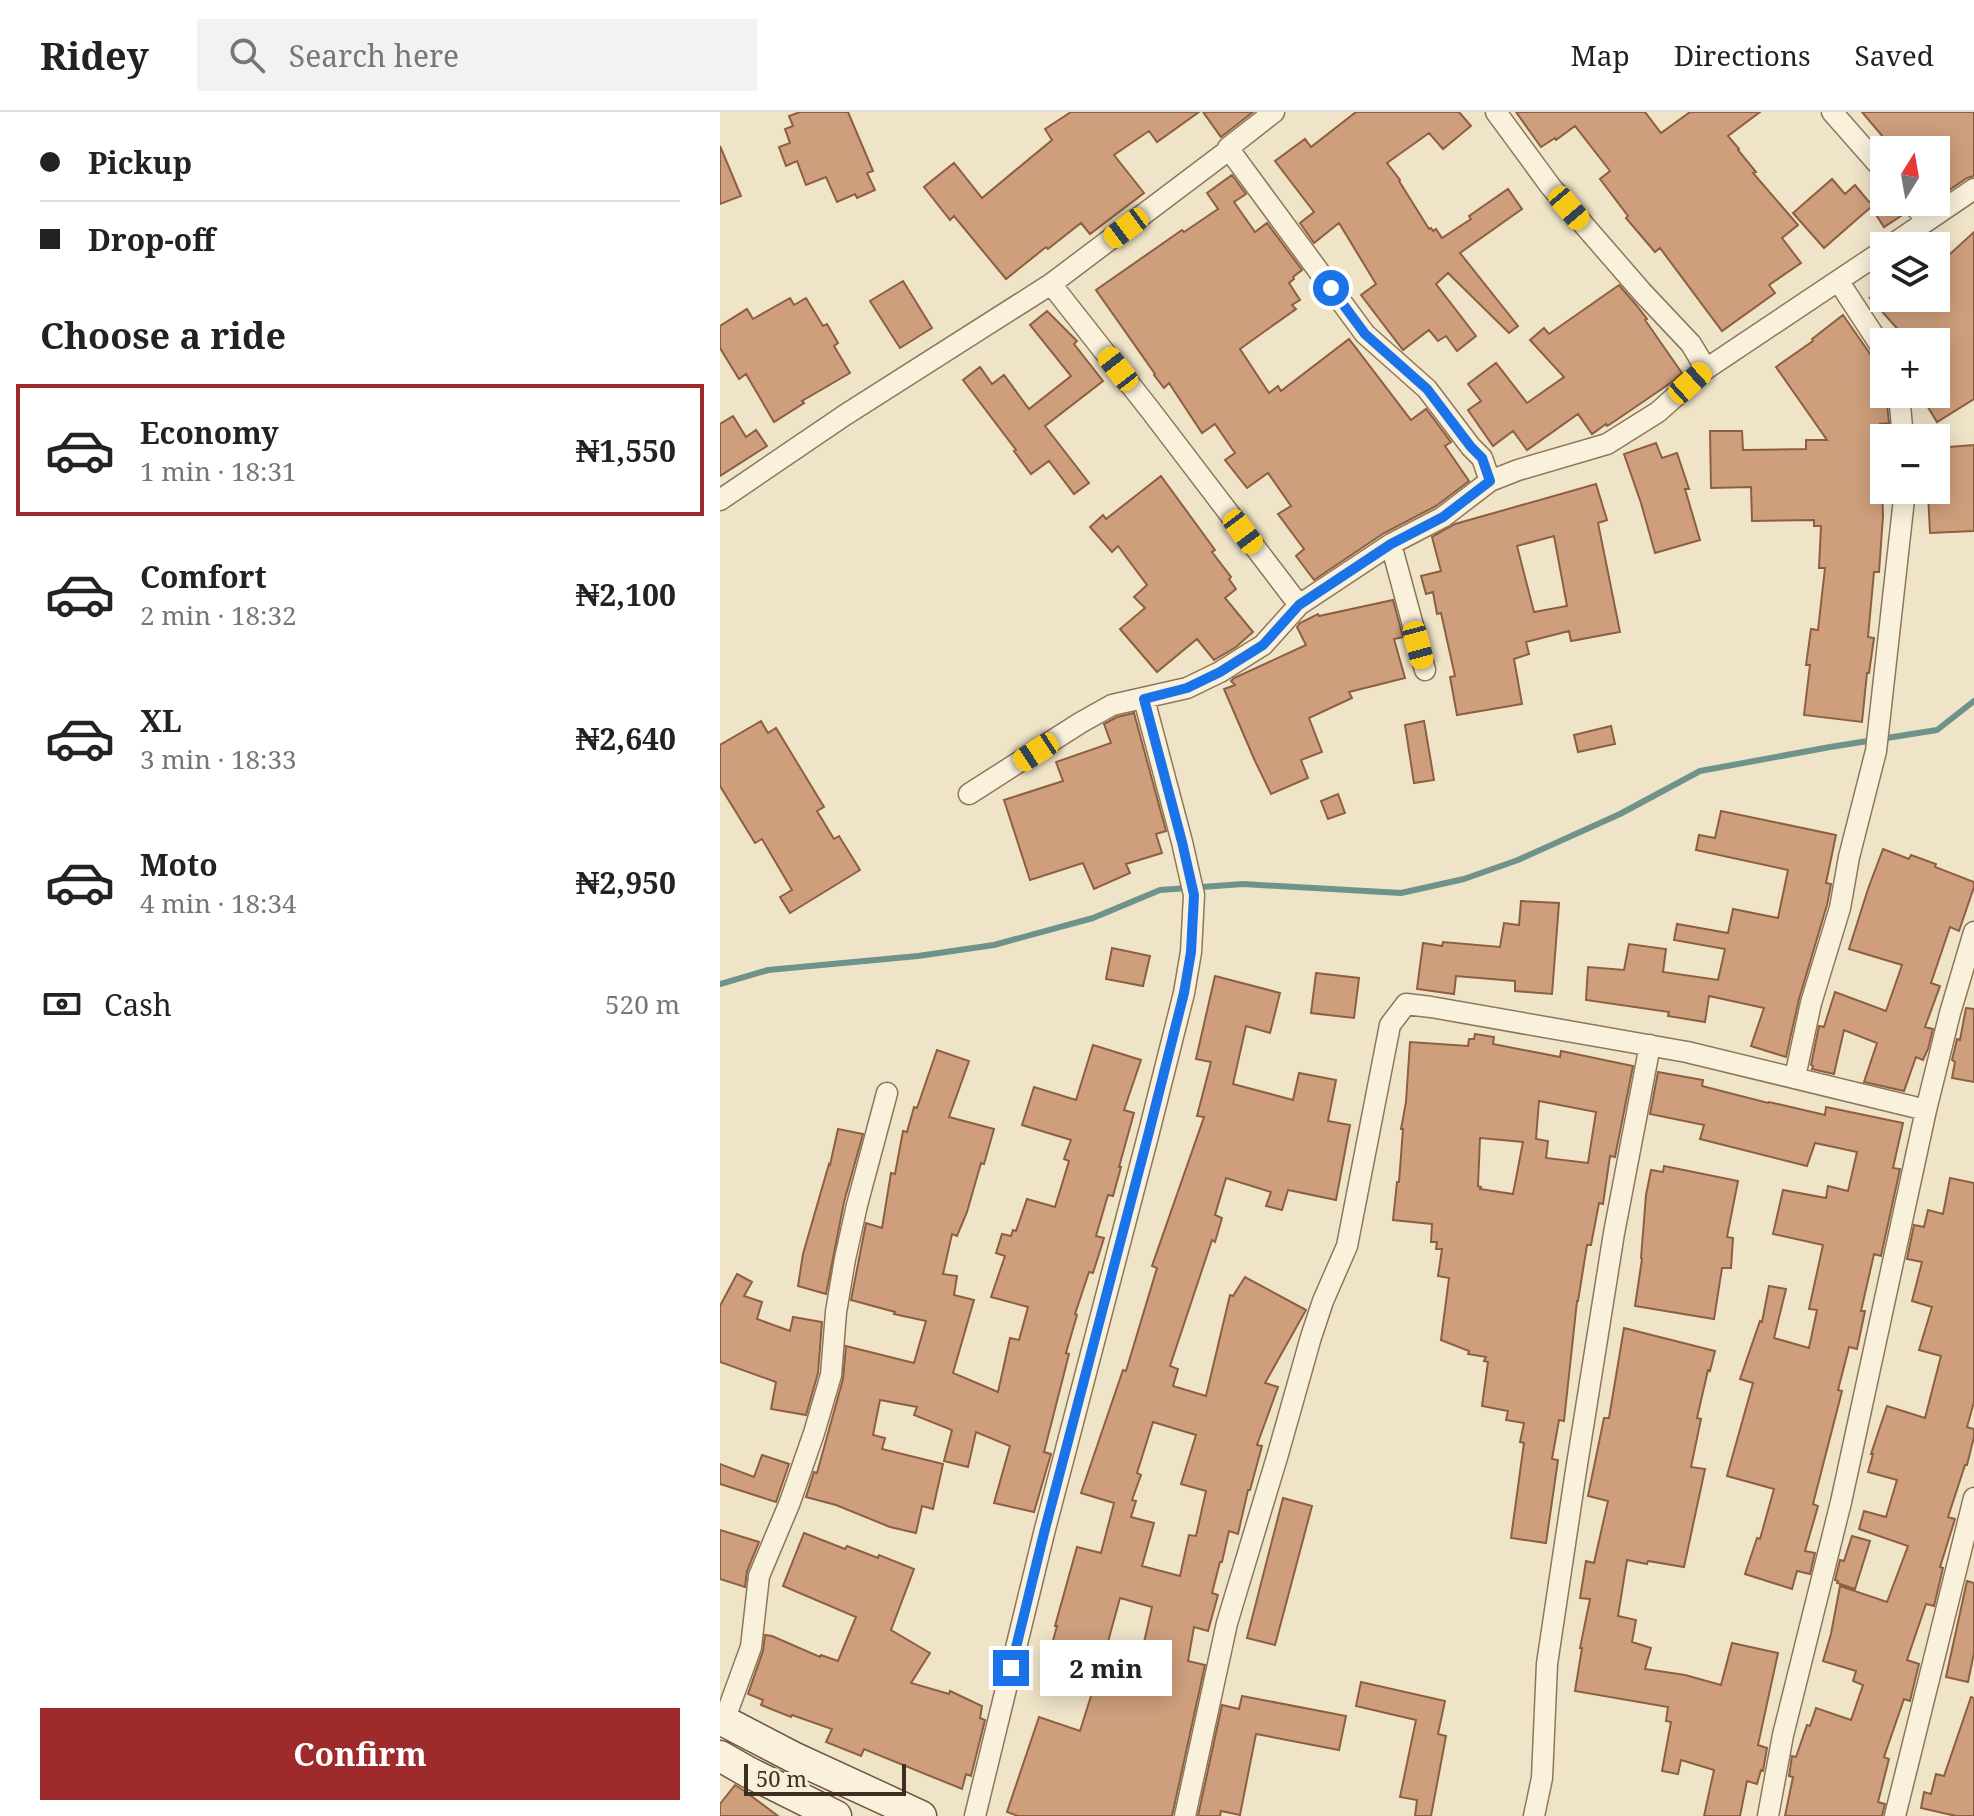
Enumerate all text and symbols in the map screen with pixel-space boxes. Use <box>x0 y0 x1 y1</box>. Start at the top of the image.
search box <box>197 19 757 91</box>
text: Ridey <box>40 29 149 81</box>
icon: search <box>225 33 269 77</box>
text: Search here <box>289 35 459 76</box>
text: Map <box>1570 36 1630 74</box>
text: Directions <box>1674 36 1811 74</box>
text: Saved <box>1855 36 1934 74</box>
north arrow <box>1870 136 1950 216</box>
map controls <box>1870 136 1950 504</box>
text: Pickup <box>88 142 192 183</box>
car <box>1544 182 1594 234</box>
car <box>1100 204 1152 252</box>
text: Drop-off <box>88 219 215 260</box>
button: layers <box>1870 232 1950 312</box>
route start <box>1313 270 1349 306</box>
text: Choose a ride <box>40 311 286 360</box>
button: + <box>1870 328 1950 408</box>
car <box>1094 343 1142 395</box>
car <box>1664 358 1716 408</box>
text: Economy <box>140 412 279 453</box>
icon: car <box>44 414 116 486</box>
button: − <box>1870 424 1950 504</box>
text: ₦1,550 <box>576 430 676 471</box>
text: 1 min · 18:31 <box>140 453 297 489</box>
car <box>1219 506 1267 558</box>
text: Comfort <box>140 556 267 597</box>
icon: car <box>44 558 116 630</box>
text: ₦2,100 <box>576 574 676 615</box>
text: 2 min · 18:32 <box>140 597 297 633</box>
car <box>1400 619 1436 671</box>
text: XL <box>140 700 182 741</box>
icon: car <box>44 702 116 774</box>
text: ₦2,640 <box>576 718 676 759</box>
car <box>1009 729 1063 775</box>
text: 3 min · 18:33 <box>140 741 297 777</box>
text: Moto <box>140 844 218 885</box>
icon: car <box>44 846 116 918</box>
text: ₦2,950 <box>576 862 676 903</box>
text: 4 min · 18:34 <box>140 885 297 921</box>
icon: cash <box>40 982 84 1026</box>
text: Cash <box>104 984 172 1025</box>
text: 520 m <box>605 986 680 1022</box>
callout: 2 min <box>1039 1640 1171 1696</box>
route end <box>993 1650 1029 1686</box>
text: 2 min <box>1069 1650 1143 1686</box>
button: Confirm <box>40 1708 680 1800</box>
scale bar <box>744 1760 906 1796</box>
text: 50 m <box>756 1763 807 1793</box>

